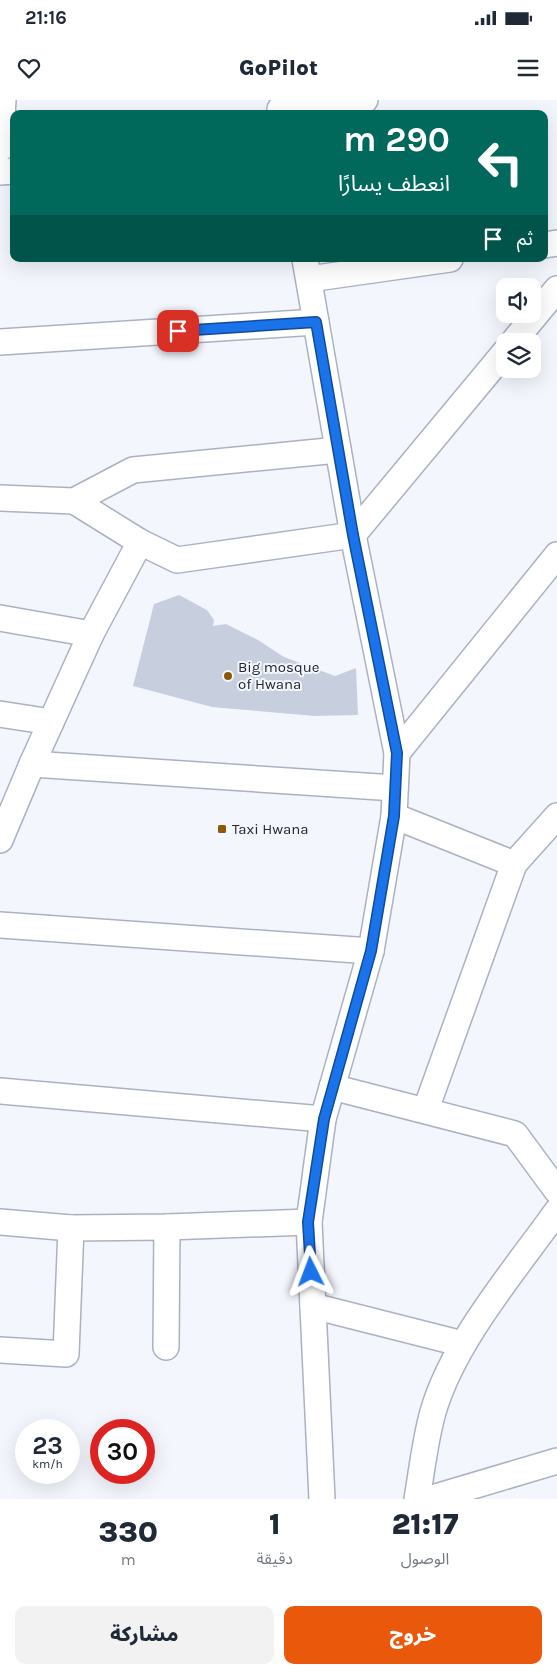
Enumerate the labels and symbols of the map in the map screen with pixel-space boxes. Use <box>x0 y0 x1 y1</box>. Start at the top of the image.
pin <box>157 310 199 352</box>
place label: Big mosque of Hwana <box>238 658 320 693</box>
marker: Big mosque of Hwana <box>222 670 234 682</box>
place label: Taxi Hwana <box>232 820 309 838</box>
marker: Taxi Hwana <box>216 823 228 835</box>
position arrow <box>284 1245 336 1297</box>
speed limit sign: 30 <box>90 1419 155 1484</box>

